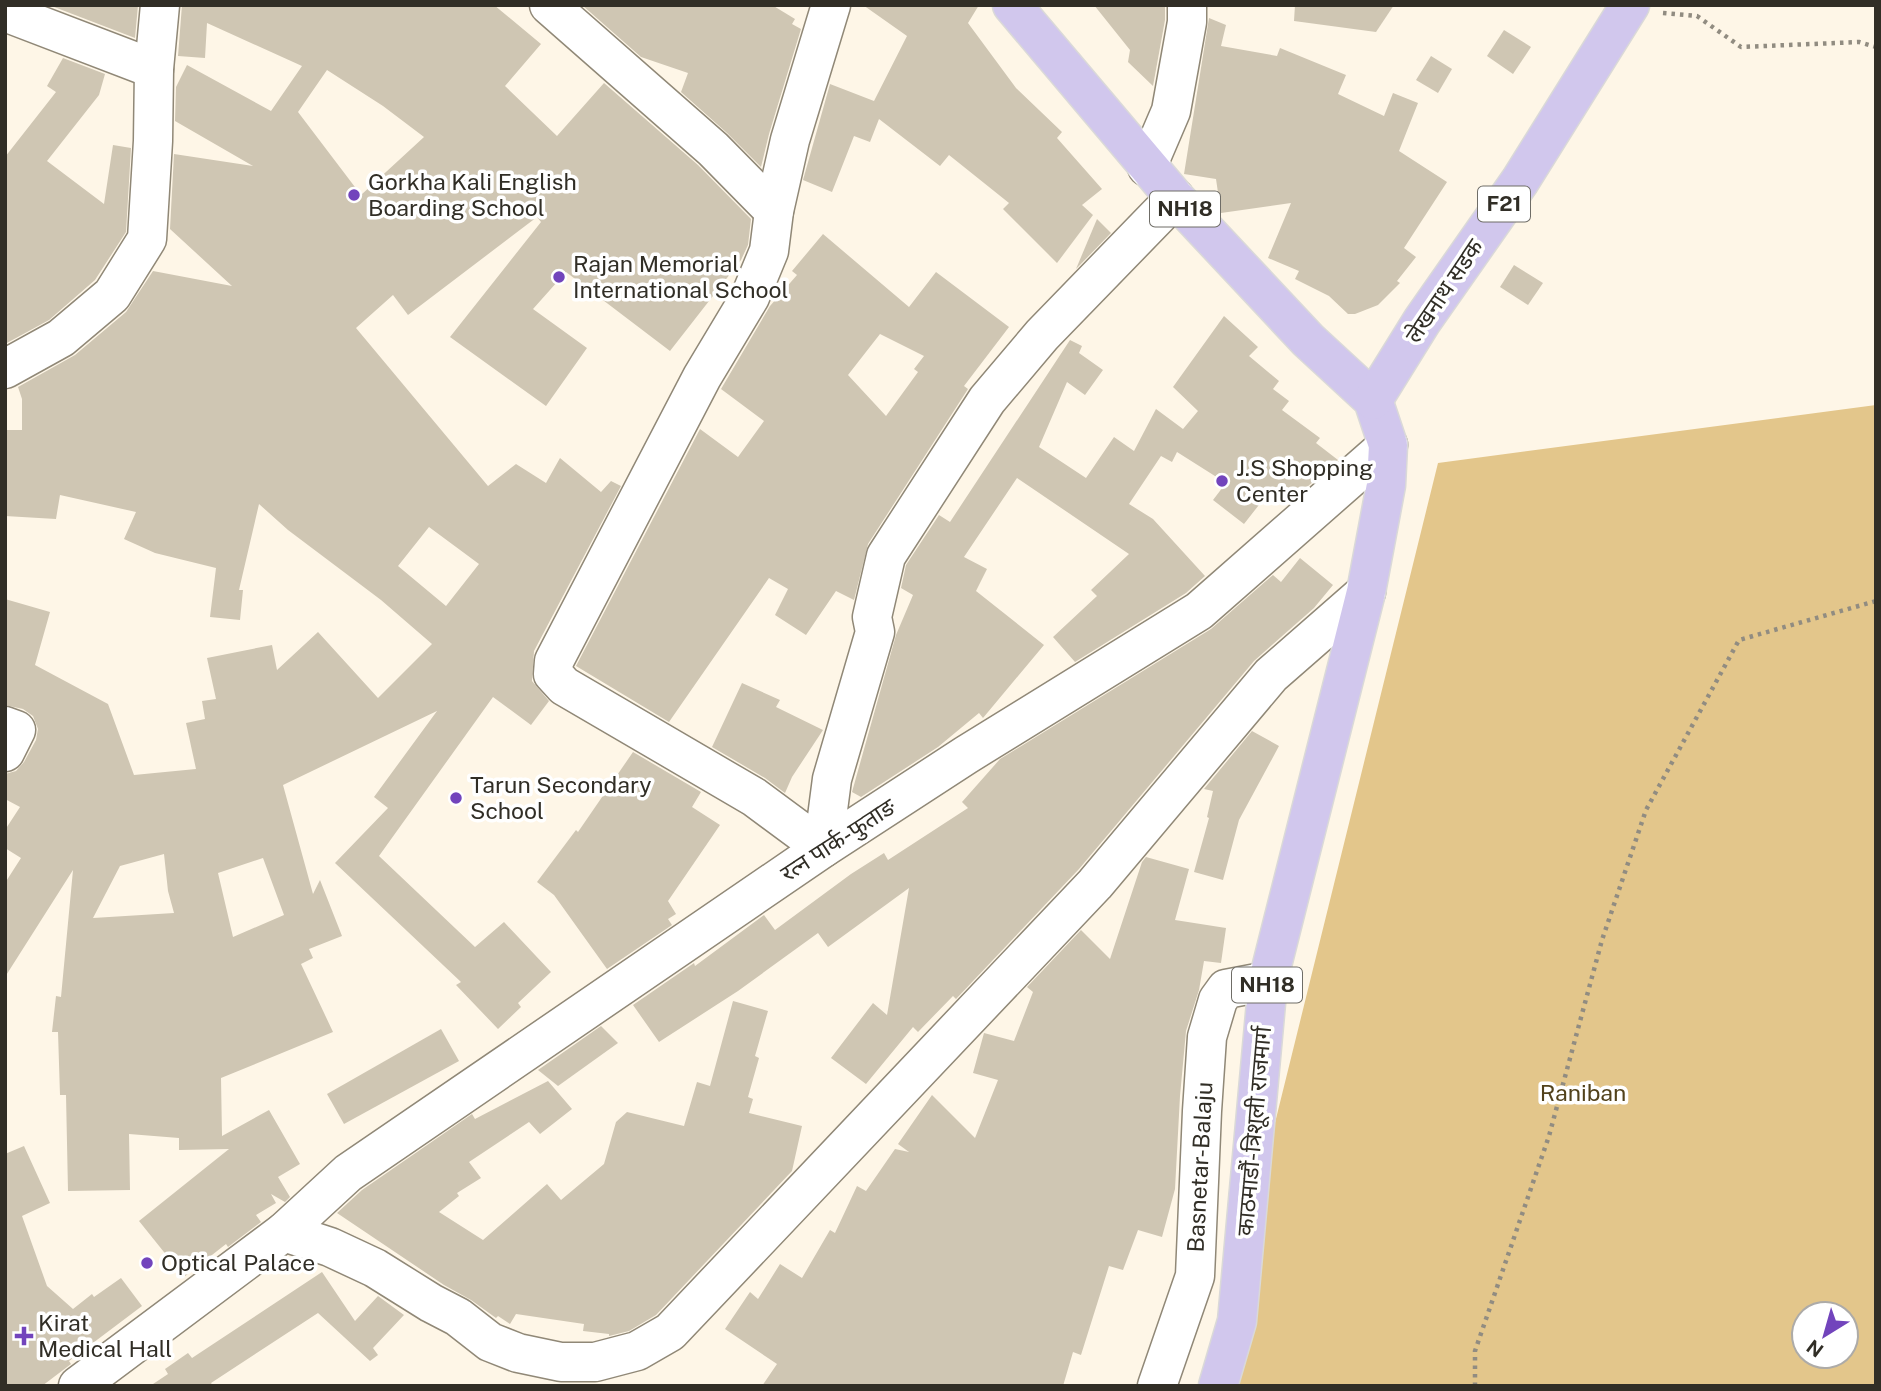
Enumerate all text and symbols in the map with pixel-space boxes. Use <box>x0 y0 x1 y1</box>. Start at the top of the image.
place label: Gorkha Kali English Boarding School <box>368 168 577 221</box>
road number: F21 <box>1478 186 1530 222</box>
marker: Gorkha Kali English Boarding School <box>346 187 362 203</box>
road number: NH18 <box>1150 192 1220 227</box>
street label: लेखनाथ सडक <box>1399 233 1489 348</box>
place label: Rajan Memorial International School <box>573 250 789 303</box>
marker: Rajan Memorial International School <box>551 269 567 285</box>
place label: J.S Shopping Center <box>1236 454 1373 507</box>
marker: J.S Shopping Center <box>1214 473 1230 489</box>
place label: Tarun Secondary School <box>470 771 652 824</box>
marker: Tarun Secondary School <box>448 790 464 806</box>
street label: रत्न पार्क-फुताङ <box>775 792 903 888</box>
road number: NH18 <box>1232 968 1302 1002</box>
street label: काठमाडौं-त्रिशूली राजमार्ग <box>1231 1024 1278 1237</box>
park label: Raniban <box>1540 1079 1626 1106</box>
street label: Basnetar-Balaju <box>1182 1081 1217 1253</box>
place label: Optical Palace <box>161 1249 315 1276</box>
marker: Optical Palace <box>139 1255 155 1271</box>
north arrow <box>1790 1300 1860 1370</box>
place label: Kirat Medical Hall <box>38 1309 172 1362</box>
marker: Kirat Medical Hall <box>16 1328 32 1344</box>
text: N <box>1802 1335 1827 1362</box>

